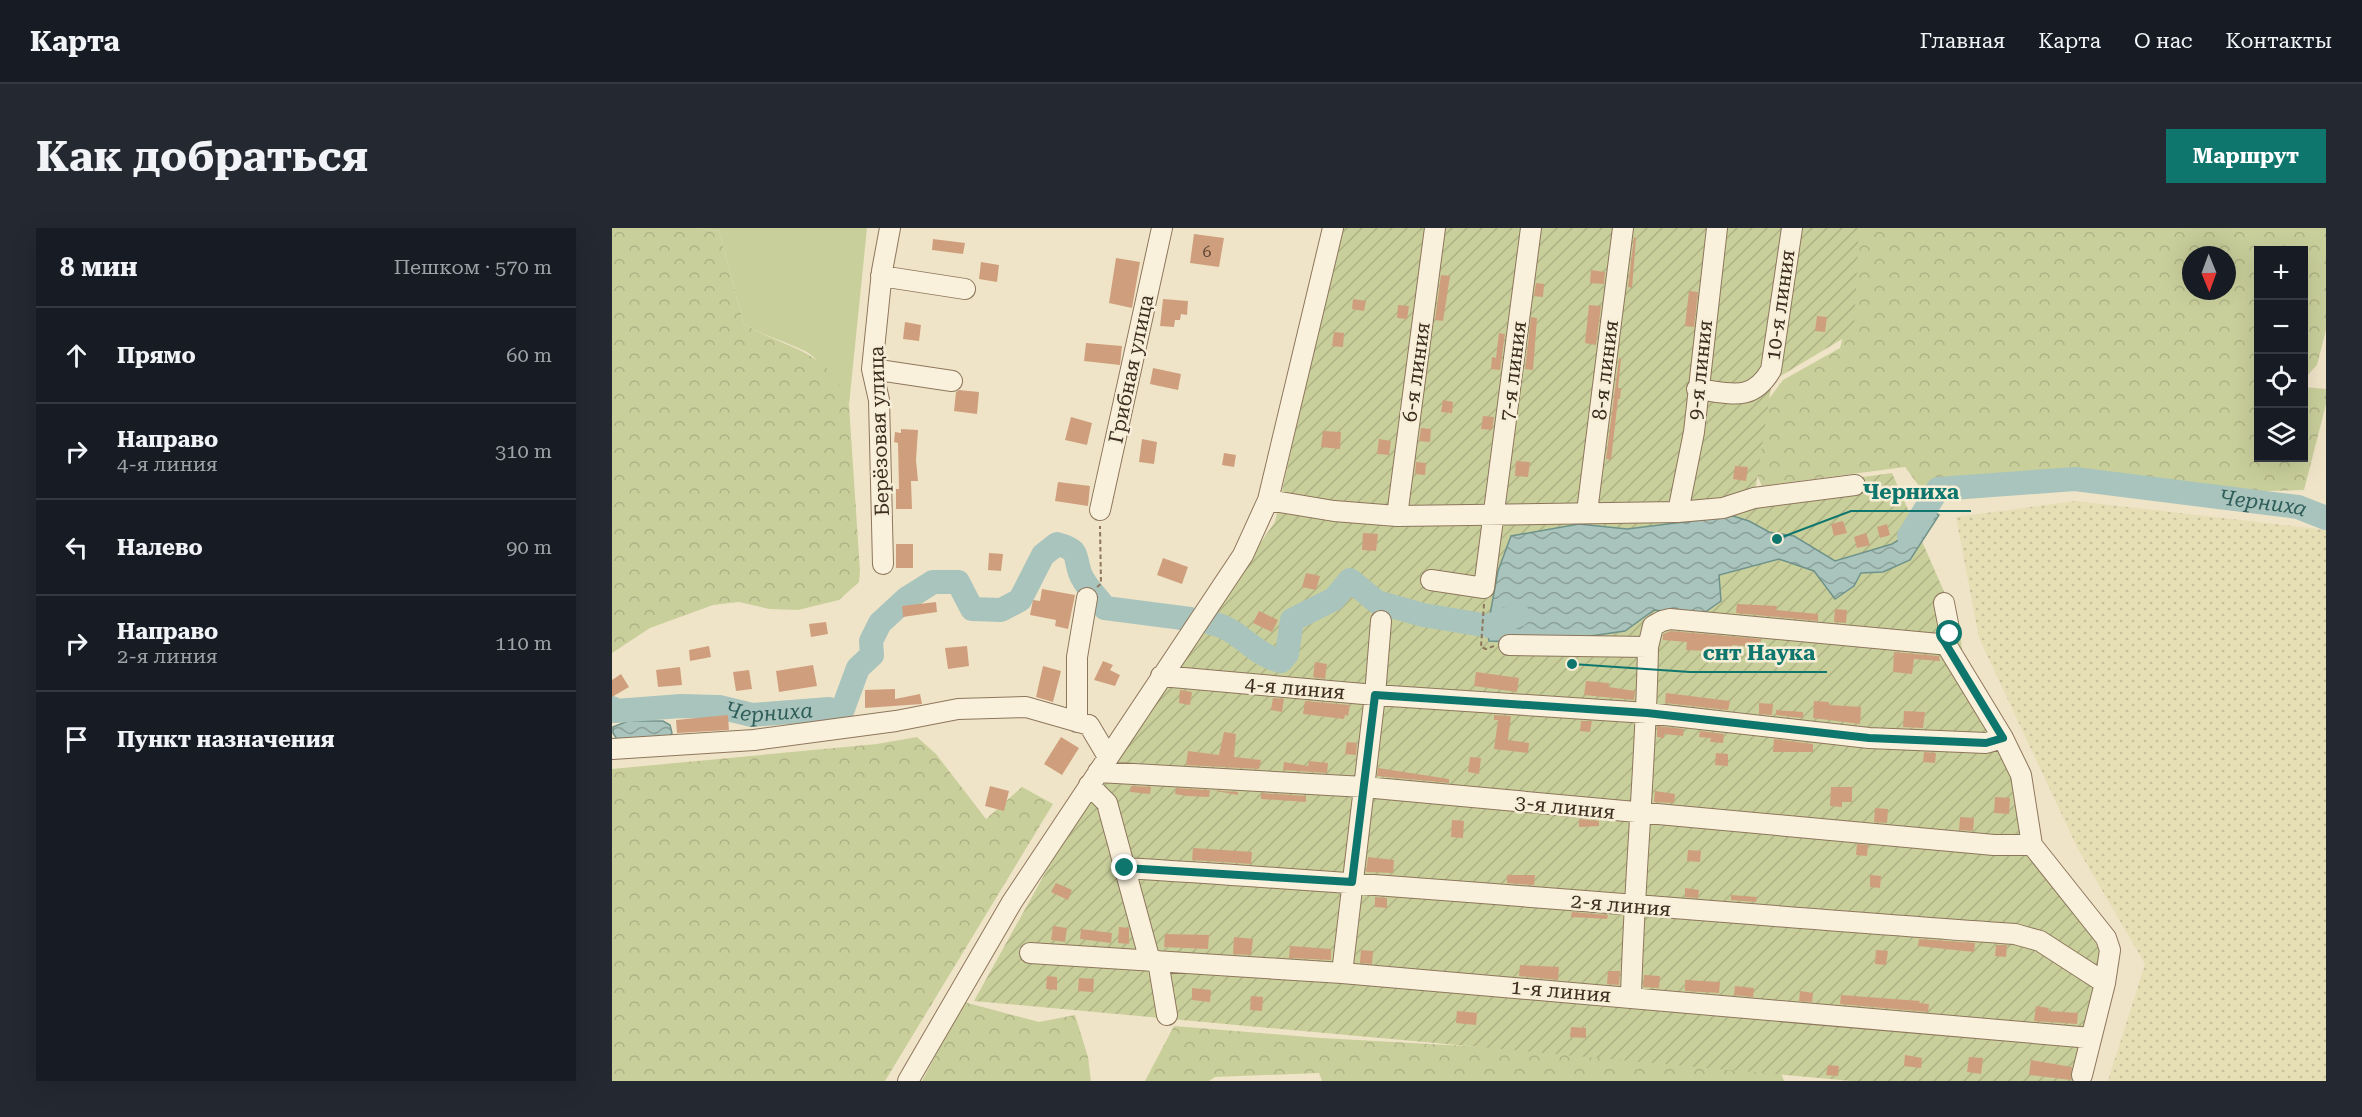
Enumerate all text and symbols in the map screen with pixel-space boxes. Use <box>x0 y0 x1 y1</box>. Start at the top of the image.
text: Карта <box>30 25 120 58</box>
text: Главная <box>1920 29 2005 53</box>
text: Карта <box>2038 29 2101 53</box>
text: О нас <box>2134 29 2193 53</box>
text: Контакты <box>2226 29 2332 53</box>
button: Маршрут <box>2166 129 2326 183</box>
text: Как добраться <box>36 132 368 181</box>
house number: 6 <box>1203 242 1212 261</box>
north arrow <box>2182 246 2236 300</box>
map controls <box>2254 246 2308 462</box>
button: + <box>2254 246 2308 300</box>
street label: 10-я линия <box>1760 248 1800 362</box>
text: 8 мин <box>60 252 138 282</box>
text: Пешком · 570 m <box>394 255 552 279</box>
street label: Грибная улица <box>1104 292 1159 446</box>
button: − <box>2254 300 2308 354</box>
street label: 8-я линия <box>1587 319 1623 421</box>
street label: 9-я линия <box>1683 319 1717 421</box>
street label: 7-я линия <box>1495 320 1531 422</box>
street label: 6-я линия <box>1397 321 1435 423</box>
icon: ahead <box>60 339 93 372</box>
text: Прямо <box>117 343 196 368</box>
text: 60 m <box>506 343 552 367</box>
street label: Берёзовая улица <box>864 345 894 516</box>
button: locate <box>2254 354 2308 408</box>
button: layers <box>2254 408 2308 462</box>
text: Направо <box>117 427 218 452</box>
icon: right <box>60 435 93 468</box>
text: 310 m <box>495 439 552 463</box>
text: 4-я линия <box>117 452 218 476</box>
callout: Черниха <box>1851 472 1971 511</box>
text: Черниха <box>1863 480 1960 504</box>
water label: Черниха <box>2217 485 2311 521</box>
icon: left <box>60 531 93 564</box>
text: Налево <box>117 535 203 560</box>
text: 90 m <box>506 535 552 559</box>
text: Направо <box>117 619 218 644</box>
route start <box>1936 620 1962 646</box>
icon: right <box>60 627 93 660</box>
text: 110 m <box>495 631 552 655</box>
callout: снт Наука <box>1690 633 1827 672</box>
text: снт Наука <box>1703 641 1816 665</box>
text: 2-я линия <box>117 644 218 668</box>
street label: 4-я линия <box>1244 672 1346 704</box>
water label: Черниха <box>722 697 814 727</box>
icon: arrive <box>60 723 93 756</box>
text: Пункт назначения <box>117 727 335 752</box>
street label: 3-я линия <box>1514 790 1616 824</box>
route end <box>1111 854 1137 880</box>
street label: 2-я линия <box>1570 889 1672 921</box>
street label: 1-я линия <box>1510 975 1612 1007</box>

